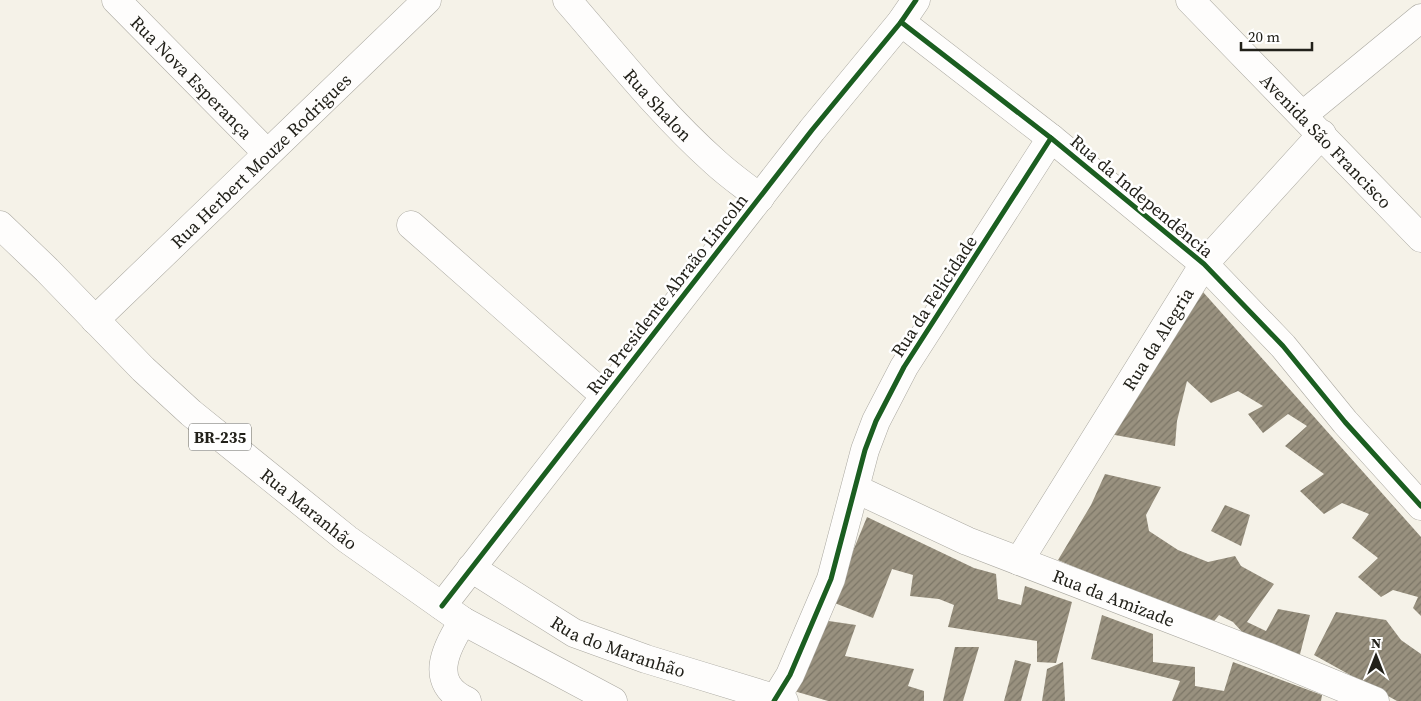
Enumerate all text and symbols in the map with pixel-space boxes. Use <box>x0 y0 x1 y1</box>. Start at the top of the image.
street label: Rua Nova Esperança <box>125 10 259 145</box>
scale bar <box>1241 20 1312 52</box>
text: 20 m <box>1248 26 1280 47</box>
street label: Rua Shalon <box>618 63 698 147</box>
street label: Rua Herbert Mouze Rodrigues <box>165 67 357 254</box>
street label: Avenida São Francisco <box>1255 68 1398 214</box>
street label: Rua da Independência <box>1065 129 1220 264</box>
street label: Rua Presidente Abraão Lincoln <box>581 188 754 400</box>
street label: Rua da Felicidade <box>885 230 983 362</box>
street label: Rua da Alegria <box>1116 282 1199 395</box>
road number: BR-235 <box>189 424 251 451</box>
street label: Rua Maranhão <box>256 462 363 555</box>
street label: Rua da Amizade <box>1049 563 1179 632</box>
street label: Rua do Maranhão <box>546 609 689 683</box>
north arrow <box>1351 631 1401 681</box>
text: N <box>1371 633 1381 653</box>

